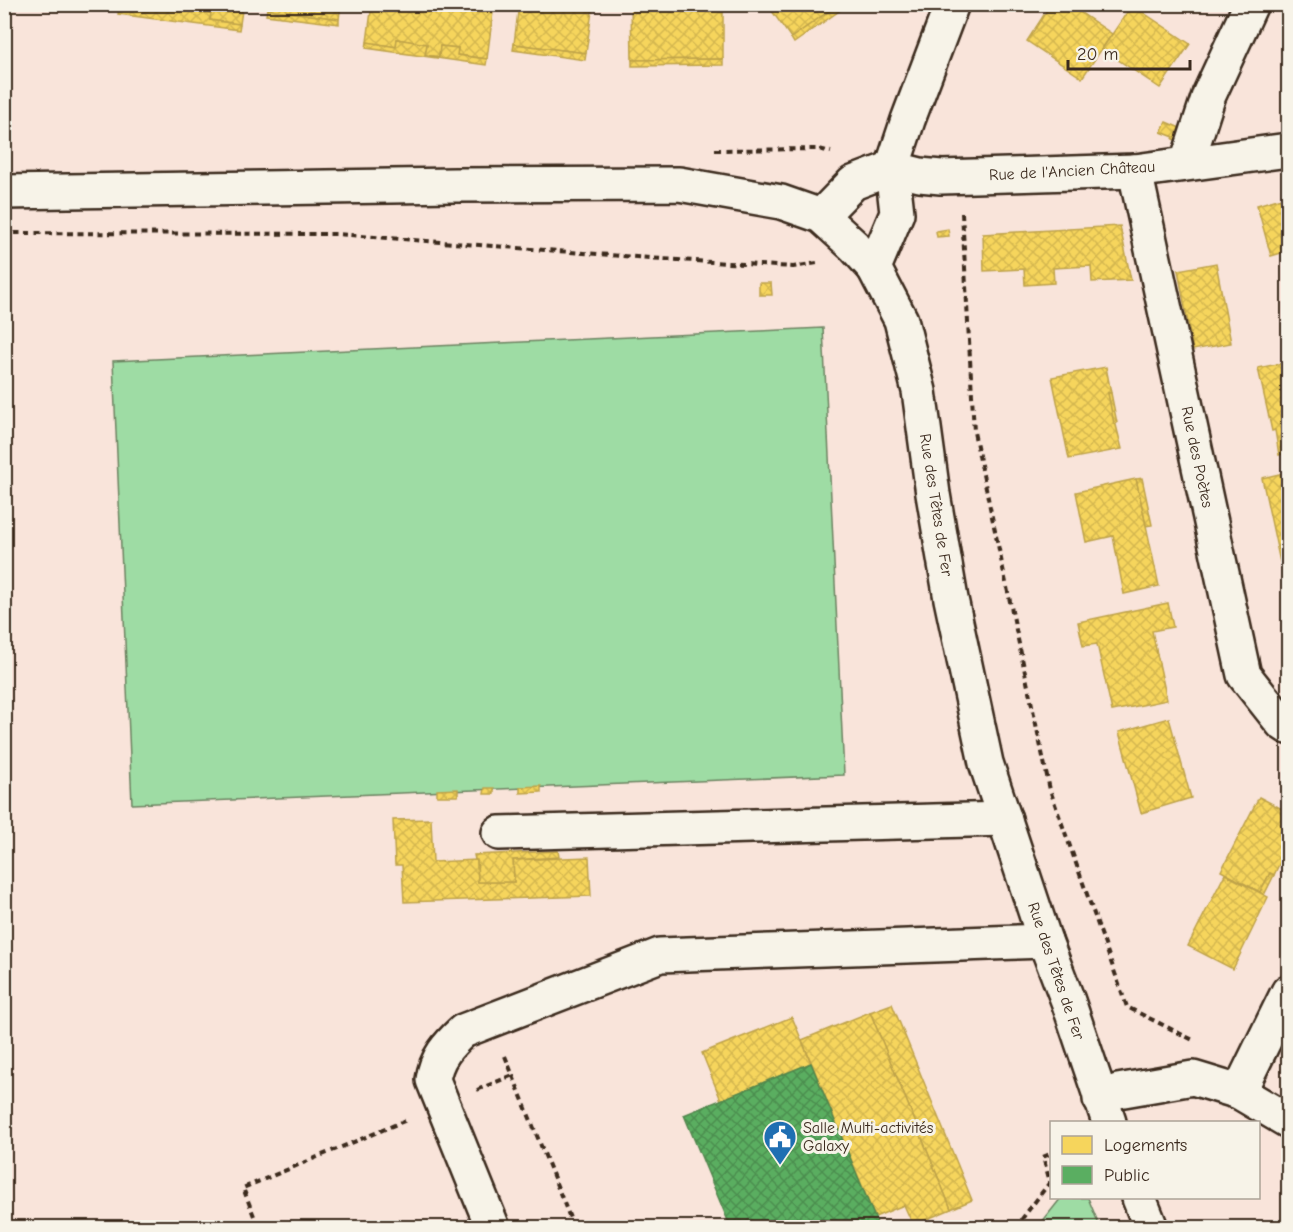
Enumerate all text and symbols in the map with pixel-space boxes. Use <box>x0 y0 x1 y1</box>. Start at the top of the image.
scale bar <box>1068 33 1190 71</box>
text: 20 m <box>1077 44 1118 65</box>
street label: Rue de l'Ancien Château <box>988 158 1156 184</box>
street label: Rue des Poètes <box>1177 405 1217 510</box>
street label: Rue des Têtes de Fer <box>916 432 956 578</box>
street label: Rue des Têtes de Fer <box>1024 900 1088 1043</box>
public building icon: Salle Multi-activités Galaxy <box>762 1119 798 1166</box>
place label: Salle Multi-activités Galaxy <box>803 1119 934 1155</box>
legend <box>1050 1121 1260 1199</box>
text: Logements <box>1104 1135 1187 1156</box>
text: Public <box>1104 1165 1150 1186</box>

